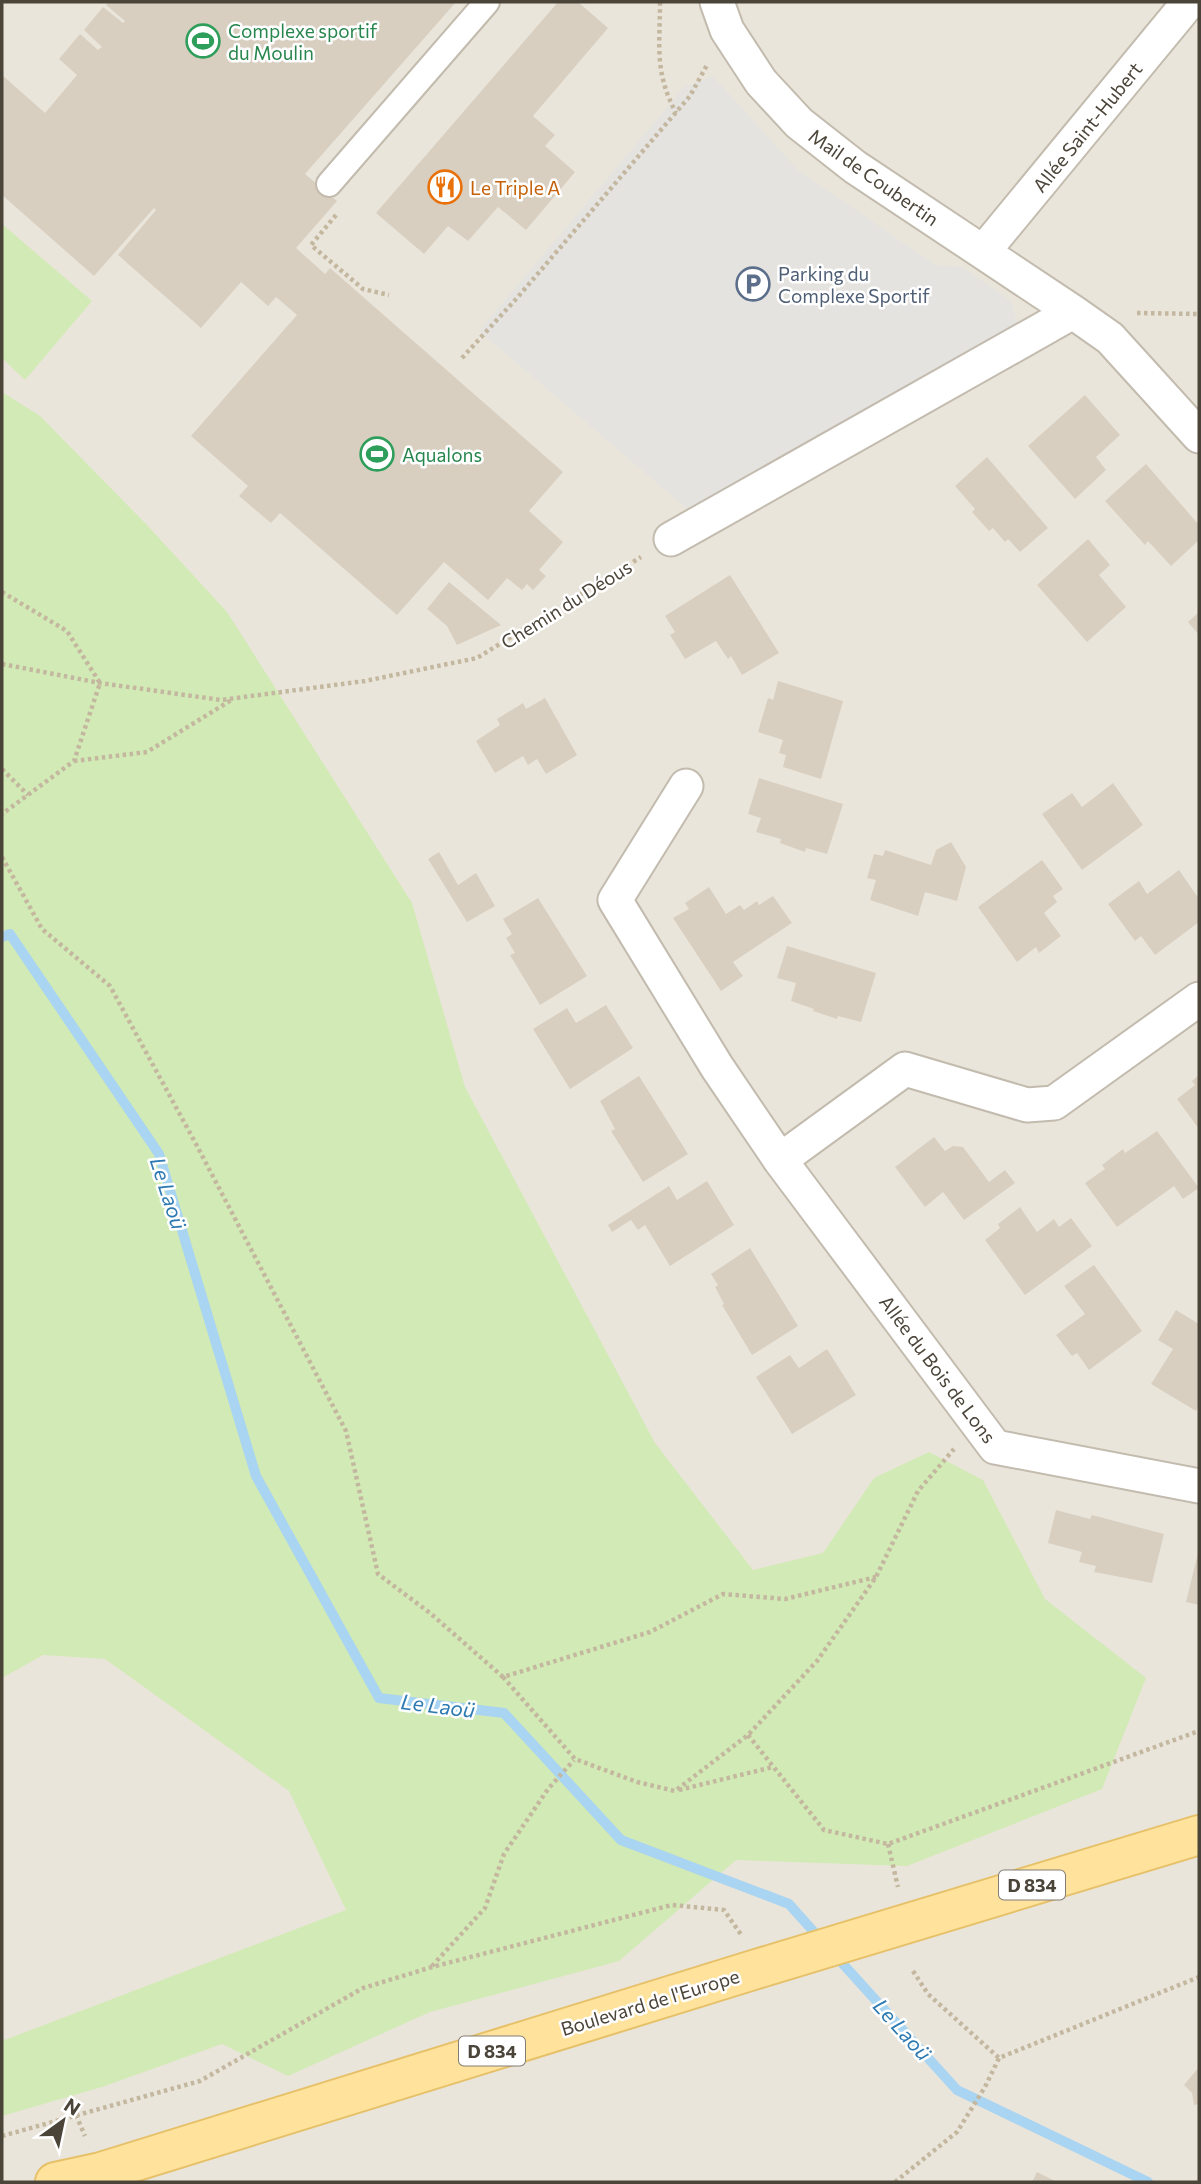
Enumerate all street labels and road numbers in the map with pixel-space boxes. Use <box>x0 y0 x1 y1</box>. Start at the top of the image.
street label: Allée Saint-Hubert <box>1028 57 1147 197</box>
street label: Mail de Coubertin <box>805 124 943 230</box>
street label: Chemin du Déous <box>496 555 636 653</box>
street label: Allée du Bois de Lons <box>875 1291 1001 1447</box>
road number: D 834 <box>999 1870 1065 1899</box>
street label: Boulevard de l'Europe <box>558 1964 742 2040</box>
road number: D 834 <box>459 2036 525 2066</box>

